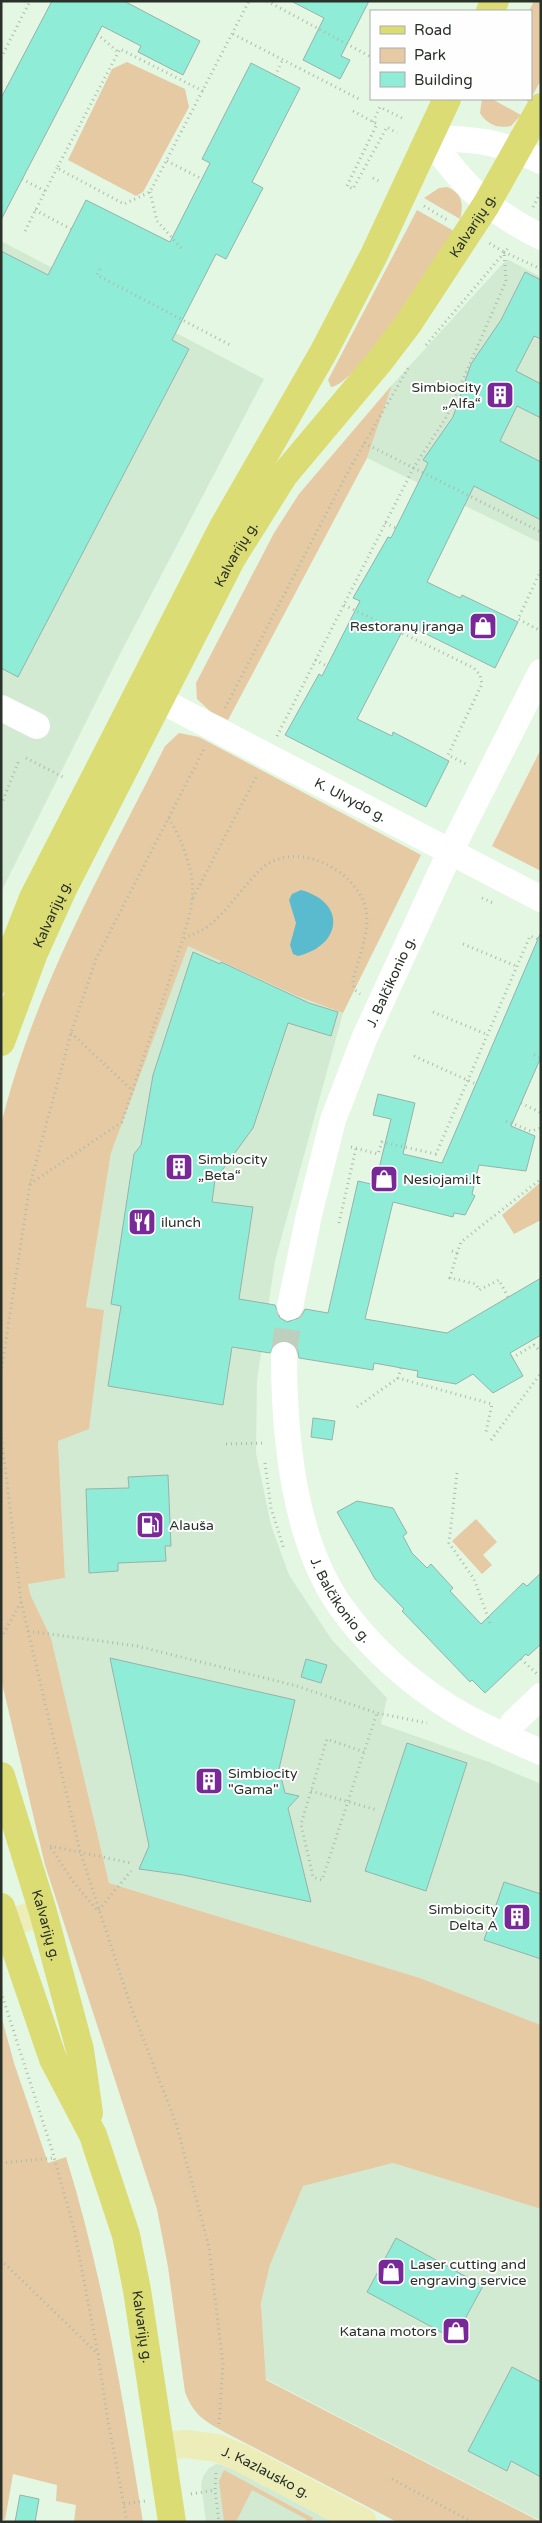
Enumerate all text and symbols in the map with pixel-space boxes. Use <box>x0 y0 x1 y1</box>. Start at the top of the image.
legend <box>370 10 532 100</box>
text: Road <box>414 21 452 39</box>
text: Park <box>414 46 446 64</box>
text: Building <box>414 71 473 89</box>
street label: Kalvarijų g. <box>445 190 499 261</box>
place label: Simbiocity „Alfa“ <box>412 379 481 412</box>
building icon: Simbiocity „Alfa“ <box>485 380 515 410</box>
street label: Kalvarijų g. <box>210 518 261 590</box>
shop icon: Restoranų įranga <box>468 611 498 641</box>
place label: Restoranų įranga <box>350 618 464 635</box>
street label: K. Ulvydo g. <box>312 774 389 825</box>
street label: Kalvarijų g. <box>29 877 75 951</box>
street label: J. Balčikonio g. <box>362 933 419 1030</box>
place label: Simbiocity „Beta“ <box>198 1151 268 1184</box>
building icon: Simbiocity „Beta“ <box>164 1152 194 1182</box>
shop icon: Nesiojami.lt <box>369 1164 399 1194</box>
place label: Nesiojami.lt <box>403 1171 482 1188</box>
restaurant icon: ilunch <box>127 1207 157 1237</box>
place label: ilunch <box>161 1214 201 1231</box>
fuel station icon: Alauša <box>135 1510 165 1540</box>
place label: Alauša <box>169 1517 214 1534</box>
street label: J. Balčikonio g. <box>307 1555 375 1646</box>
place label: Simbiocity "Gama" <box>228 1765 298 1798</box>
building icon: Simbiocity "Gama" <box>194 1766 224 1796</box>
street label: Kalvarijų g. <box>28 1888 64 1963</box>
place label: Simbiocity Delta A <box>429 1901 498 1934</box>
building icon: Simbiocity Delta A <box>502 1902 532 1932</box>
place label: Laser cutting and engraving service <box>410 2256 527 2289</box>
shop icon: Laser cutting and engraving service <box>376 2257 406 2287</box>
street label: Kalvarijų g. <box>129 2289 156 2364</box>
shop icon: Katana motors <box>441 2316 471 2346</box>
place label: Katana motors <box>340 2323 437 2340</box>
street label: J. Kazlausko g. <box>220 2443 313 2501</box>

